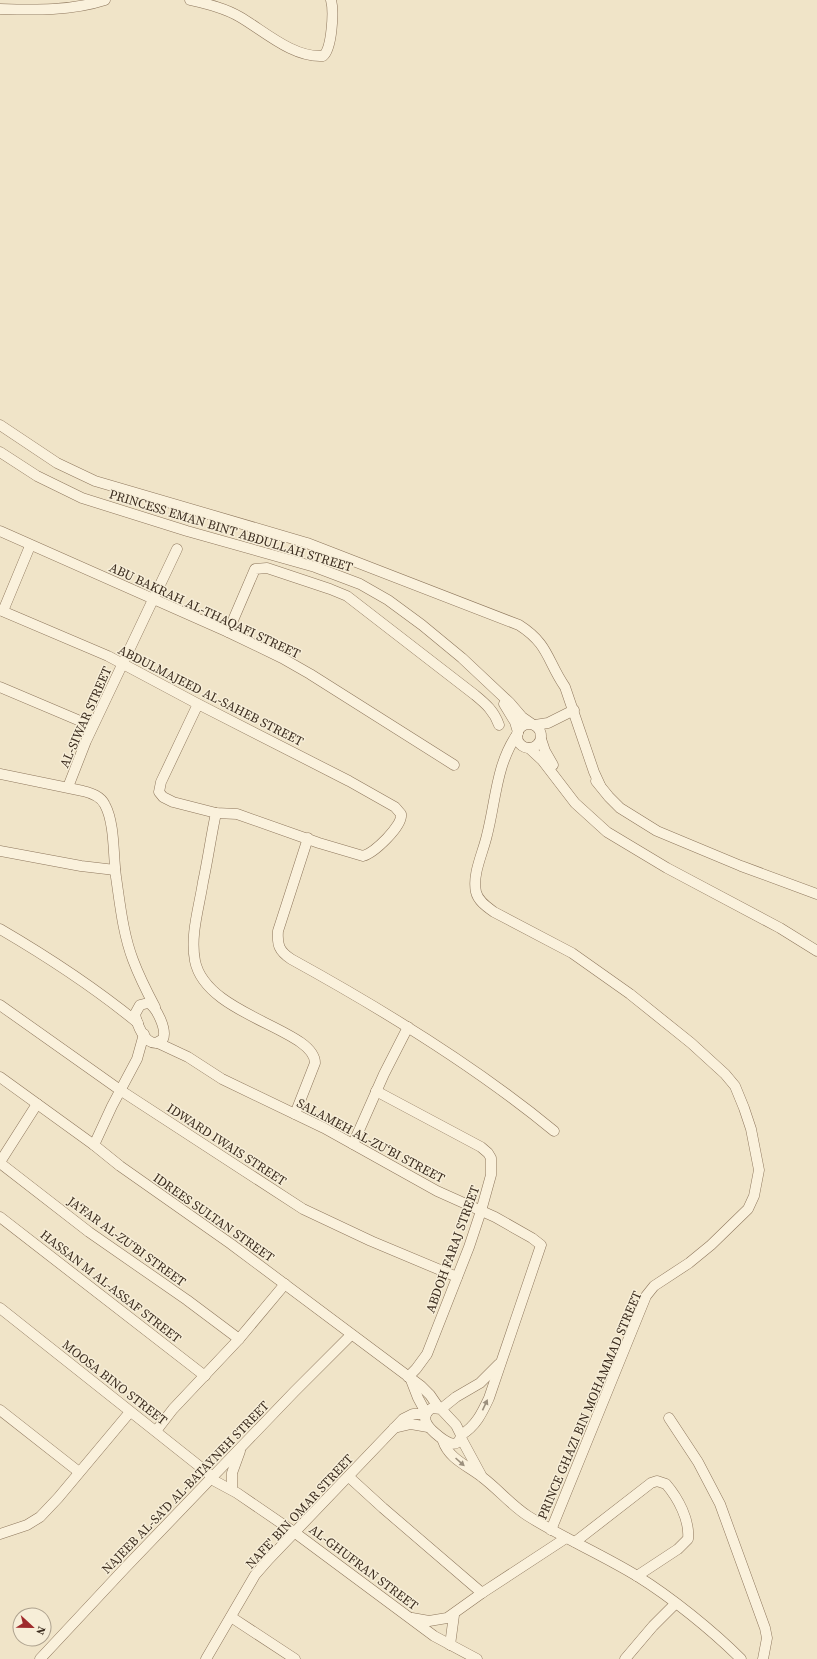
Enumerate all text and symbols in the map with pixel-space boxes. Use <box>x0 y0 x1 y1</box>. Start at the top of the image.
street label: PRINCESS EMAN BINT ABDULLAH STREET <box>107 485 355 576</box>
street label: ABU BAKRAH AL-THAQAFI STREET <box>107 559 303 662</box>
street label: ABDULMAJEED AL-SAHEB STREET <box>115 641 307 750</box>
street label: AL-SIWAR STREET <box>56 664 115 770</box>
street label: SALAMEH AL-ZU‘BI STREET <box>294 1094 448 1187</box>
street label: IDWARD IWAIS STREET <box>164 1099 290 1189</box>
street label: IDREES SULTAN STREET <box>150 1169 278 1266</box>
street label: ABDOH FARAJ STREET <box>422 1183 483 1315</box>
street label: JA‘FAR AL-ZU‘BI STREET <box>63 1192 189 1290</box>
street label: HASSAN M AL-ASSAF STREET <box>37 1226 185 1347</box>
street label: PRINCE GHAZI BIN MOHAMMAD STREET <box>533 1288 646 1522</box>
street label: MOOSA BINO STREET <box>59 1336 171 1429</box>
street label: NAJEEB AL-SA'D AL-BATAYNEH STREET <box>98 1397 273 1577</box>
one-way arrow <box>482 1399 488 1411</box>
street label: NAFE' BIN OMAR STREET <box>242 1450 357 1572</box>
one-way arrow <box>454 1457 465 1466</box>
street label: AL-GHUFRAN STREET <box>306 1521 422 1614</box>
north arrow <box>12 1607 52 1647</box>
text: N <box>32 1624 49 1637</box>

